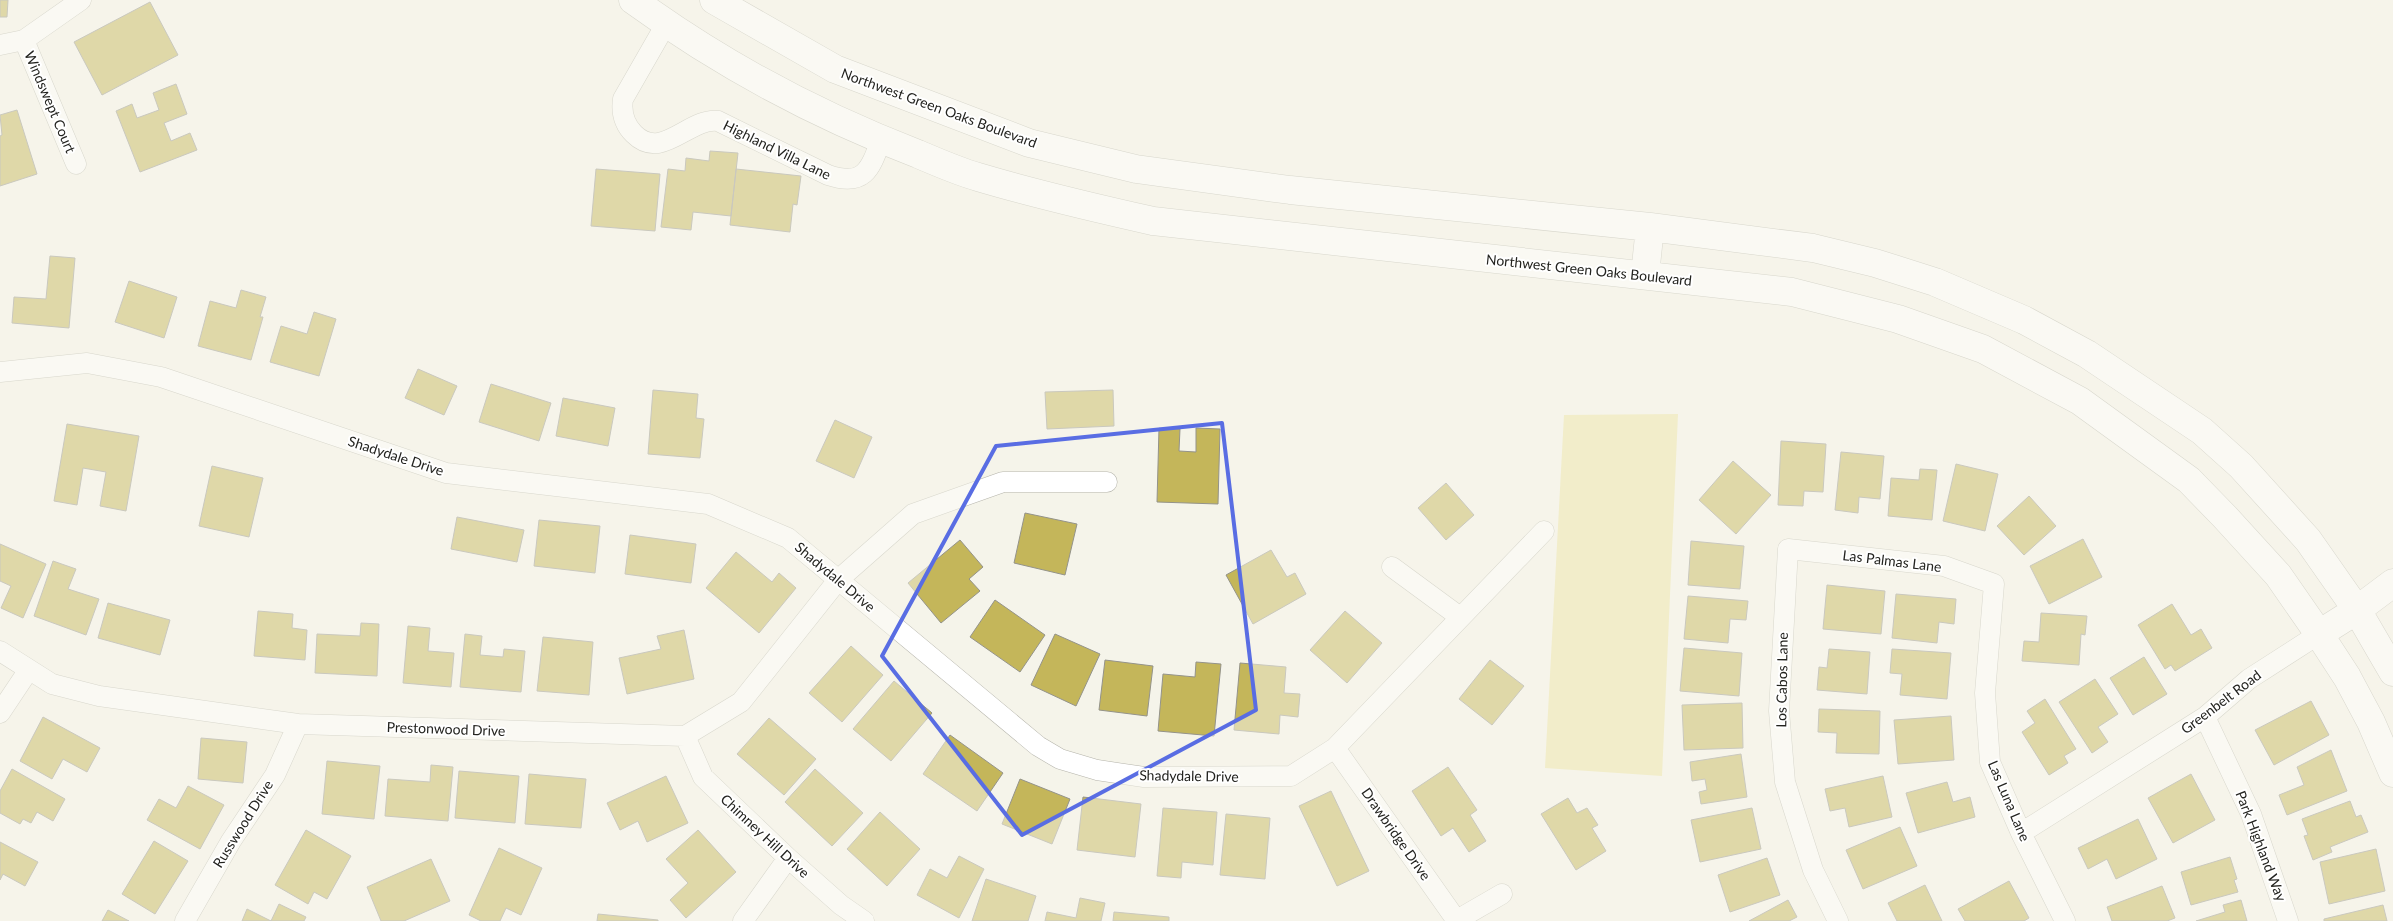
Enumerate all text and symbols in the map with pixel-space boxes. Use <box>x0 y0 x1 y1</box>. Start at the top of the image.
street label: Windswept Court <box>21 48 80 155</box>
street label: Northwest Green Oaks Boulevard <box>839 64 1039 151</box>
street label: Highland Villa Lane <box>721 116 834 183</box>
street label: Northwest Green Oaks Boulevard <box>1485 250 1693 289</box>
street label: Shadydale Drive <box>346 432 446 479</box>
street label: Shadydale Drive <box>792 538 879 615</box>
street label: Las Palmas Lane <box>1842 546 1943 575</box>
street label: Los Cabos Lane <box>1772 632 1791 728</box>
street label: Greenbelt Road <box>2177 666 2264 737</box>
street label: Prestonwood Drive <box>386 718 506 739</box>
street label: Las Luna Lane <box>1985 758 2034 844</box>
street label: Shadydale Drive <box>1139 766 1239 785</box>
street label: Russwood Drive <box>209 777 276 871</box>
street label: Drawbridge Drive <box>1358 784 1435 883</box>
street label: Park Highland Way <box>2233 788 2291 904</box>
street label: Chimney Hill Drive <box>717 790 813 881</box>

